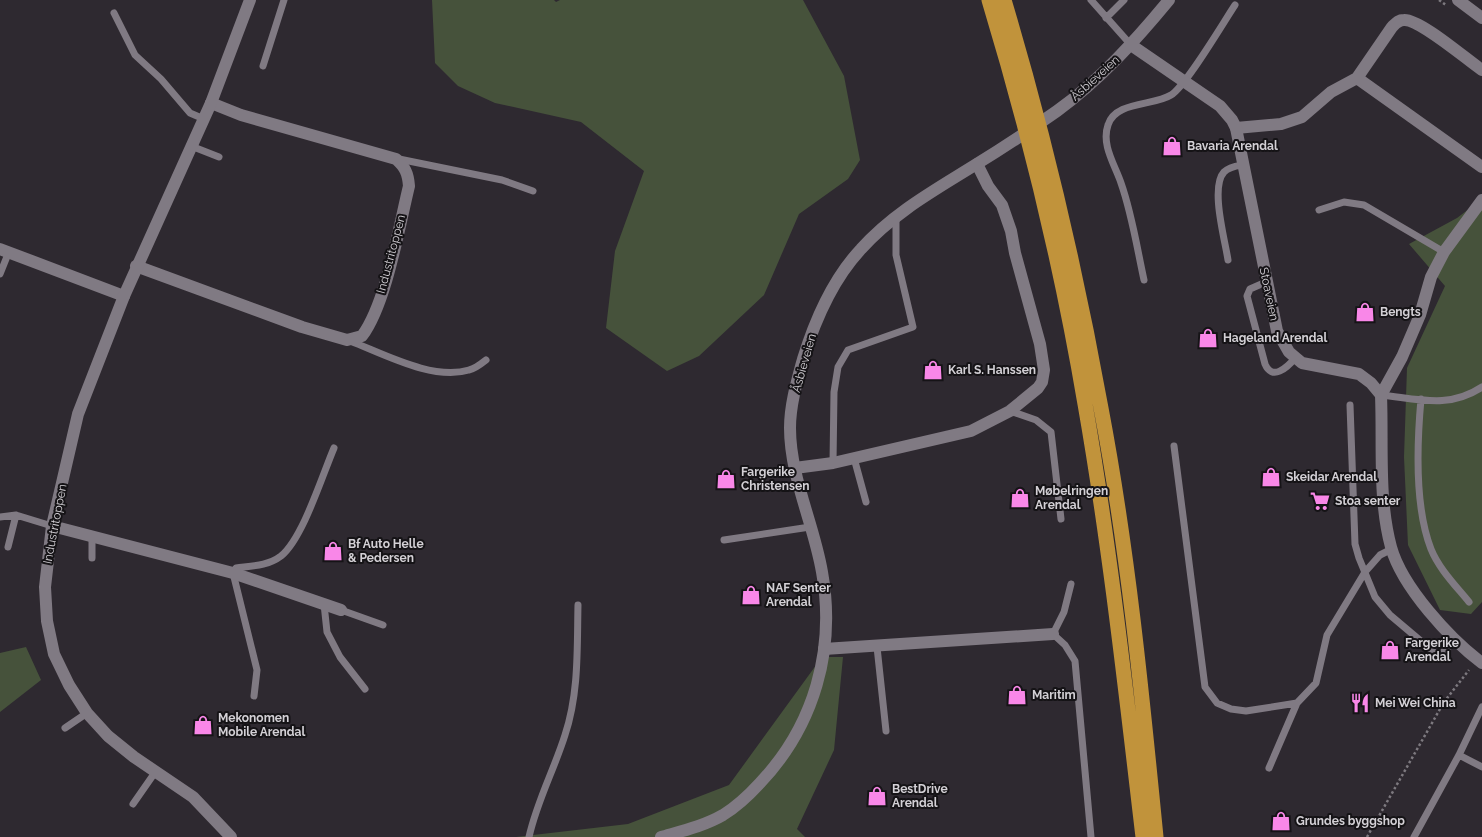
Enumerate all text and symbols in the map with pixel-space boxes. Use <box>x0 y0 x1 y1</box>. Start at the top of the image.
street label: Åsbieveien <box>1068 53 1122 103</box>
shop icon: Bavaria Arendal <box>1161 135 1183 157</box>
place label: Bavaria Arendal <box>1187 139 1278 153</box>
street label: Industritoppen <box>374 213 408 295</box>
street label: Stoaveien <box>1256 266 1282 322</box>
shop icon: Bengts <box>1354 301 1376 323</box>
place label: Bengts <box>1380 305 1421 319</box>
shop icon: Hageland Arendal <box>1197 327 1219 349</box>
place label: Hageland Arendal <box>1223 331 1327 345</box>
street label: Åsbieveien <box>789 332 819 394</box>
shop icon: Karl S. Hanssen <box>922 359 944 381</box>
place label: Karl S. Hanssen <box>948 363 1036 377</box>
place label: Fargerike Christensen <box>741 465 809 493</box>
shop icon: Skeidar Arendal <box>1260 466 1282 488</box>
shop icon: Fargerike Christensen <box>715 468 737 490</box>
place label: Skeidar Arendal <box>1286 470 1377 484</box>
street label: Industritoppen <box>40 483 70 565</box>
place label: Møbelringen Arendal <box>1035 484 1108 512</box>
shop icon: Møbelringen Arendal <box>1009 487 1031 509</box>
supermarket icon: Stoa senter <box>1309 490 1331 512</box>
place label: Stoa senter <box>1335 494 1401 508</box>
place label: Bf Auto Helle & Pedersen <box>348 537 424 565</box>
shop icon: Bf Auto Helle & Pedersen <box>322 540 344 562</box>
place label: NAF Senter Arendal <box>766 581 831 609</box>
shop icon: NAF Senter Arendal <box>740 584 762 606</box>
place label: Fargerike Arendal <box>1405 636 1459 664</box>
shop icon: Fargerike Arendal <box>1379 639 1401 661</box>
shop icon: Maritim <box>1006 684 1028 706</box>
place label: Maritim <box>1032 688 1076 702</box>
restaurant icon: Mei Wei China <box>1349 692 1371 714</box>
place label: Mei Wei China <box>1375 696 1456 710</box>
place label: Mekonomen Mobile Arendal <box>218 711 305 739</box>
shop icon: Mekonomen Mobile Arendal <box>192 714 214 736</box>
place label: BestDrive Arendal <box>892 782 948 810</box>
shop icon: BestDrive Arendal <box>866 785 888 807</box>
shop icon: Grundes byggshop <box>1270 810 1292 832</box>
place label: Grundes byggshop <box>1296 814 1405 828</box>

